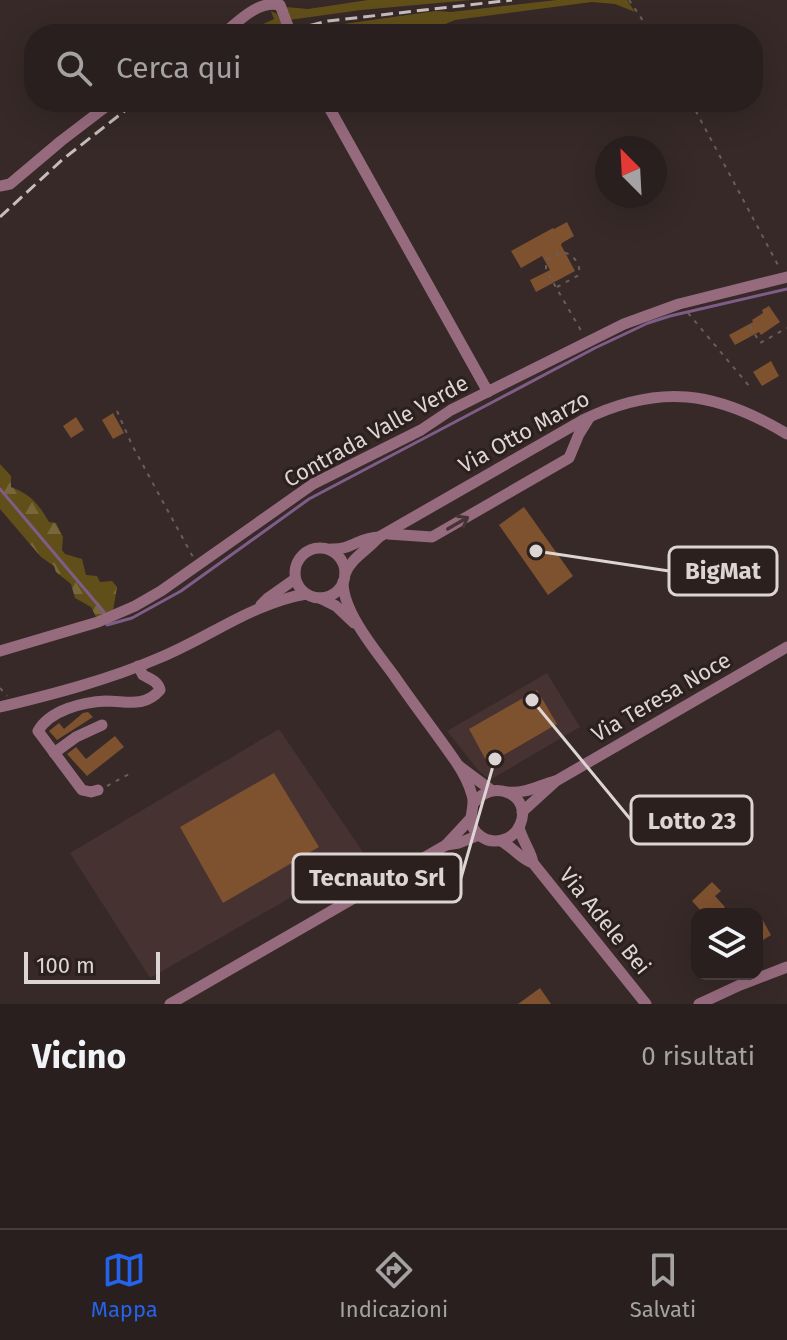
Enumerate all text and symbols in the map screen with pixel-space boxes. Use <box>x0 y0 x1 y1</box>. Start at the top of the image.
search box <box>24 24 763 112</box>
icon: search <box>52 46 96 90</box>
text: Cerca qui <box>116 50 241 86</box>
north arrow <box>595 136 667 208</box>
street label: Contrada Valle Verde <box>279 369 473 493</box>
street label: Via Otto Marzo <box>454 385 594 479</box>
one-way arrow <box>445 515 469 530</box>
callout: BigMat <box>669 547 777 595</box>
text: BigMat <box>685 557 762 585</box>
street label: Via Teresa Noce <box>587 646 735 748</box>
callout: Lotto 23 <box>631 796 752 844</box>
text: Lotto 23 <box>648 807 736 835</box>
callout: Tecnauto Srl <box>293 854 461 902</box>
street label: Via Adele Bei <box>554 862 656 980</box>
text: Tecnauto Srl <box>309 864 446 892</box>
map controls <box>691 908 763 980</box>
button: layers <box>691 908 763 980</box>
scale bar <box>24 948 160 984</box>
text: 100 m <box>36 952 95 979</box>
text: Vicino <box>32 1036 126 1077</box>
text: 0 risultati <box>641 1041 755 1072</box>
tab: Mappa <box>91 1248 158 1323</box>
tab: Indicazioni <box>339 1248 448 1323</box>
tab: Salvati <box>630 1248 696 1323</box>

